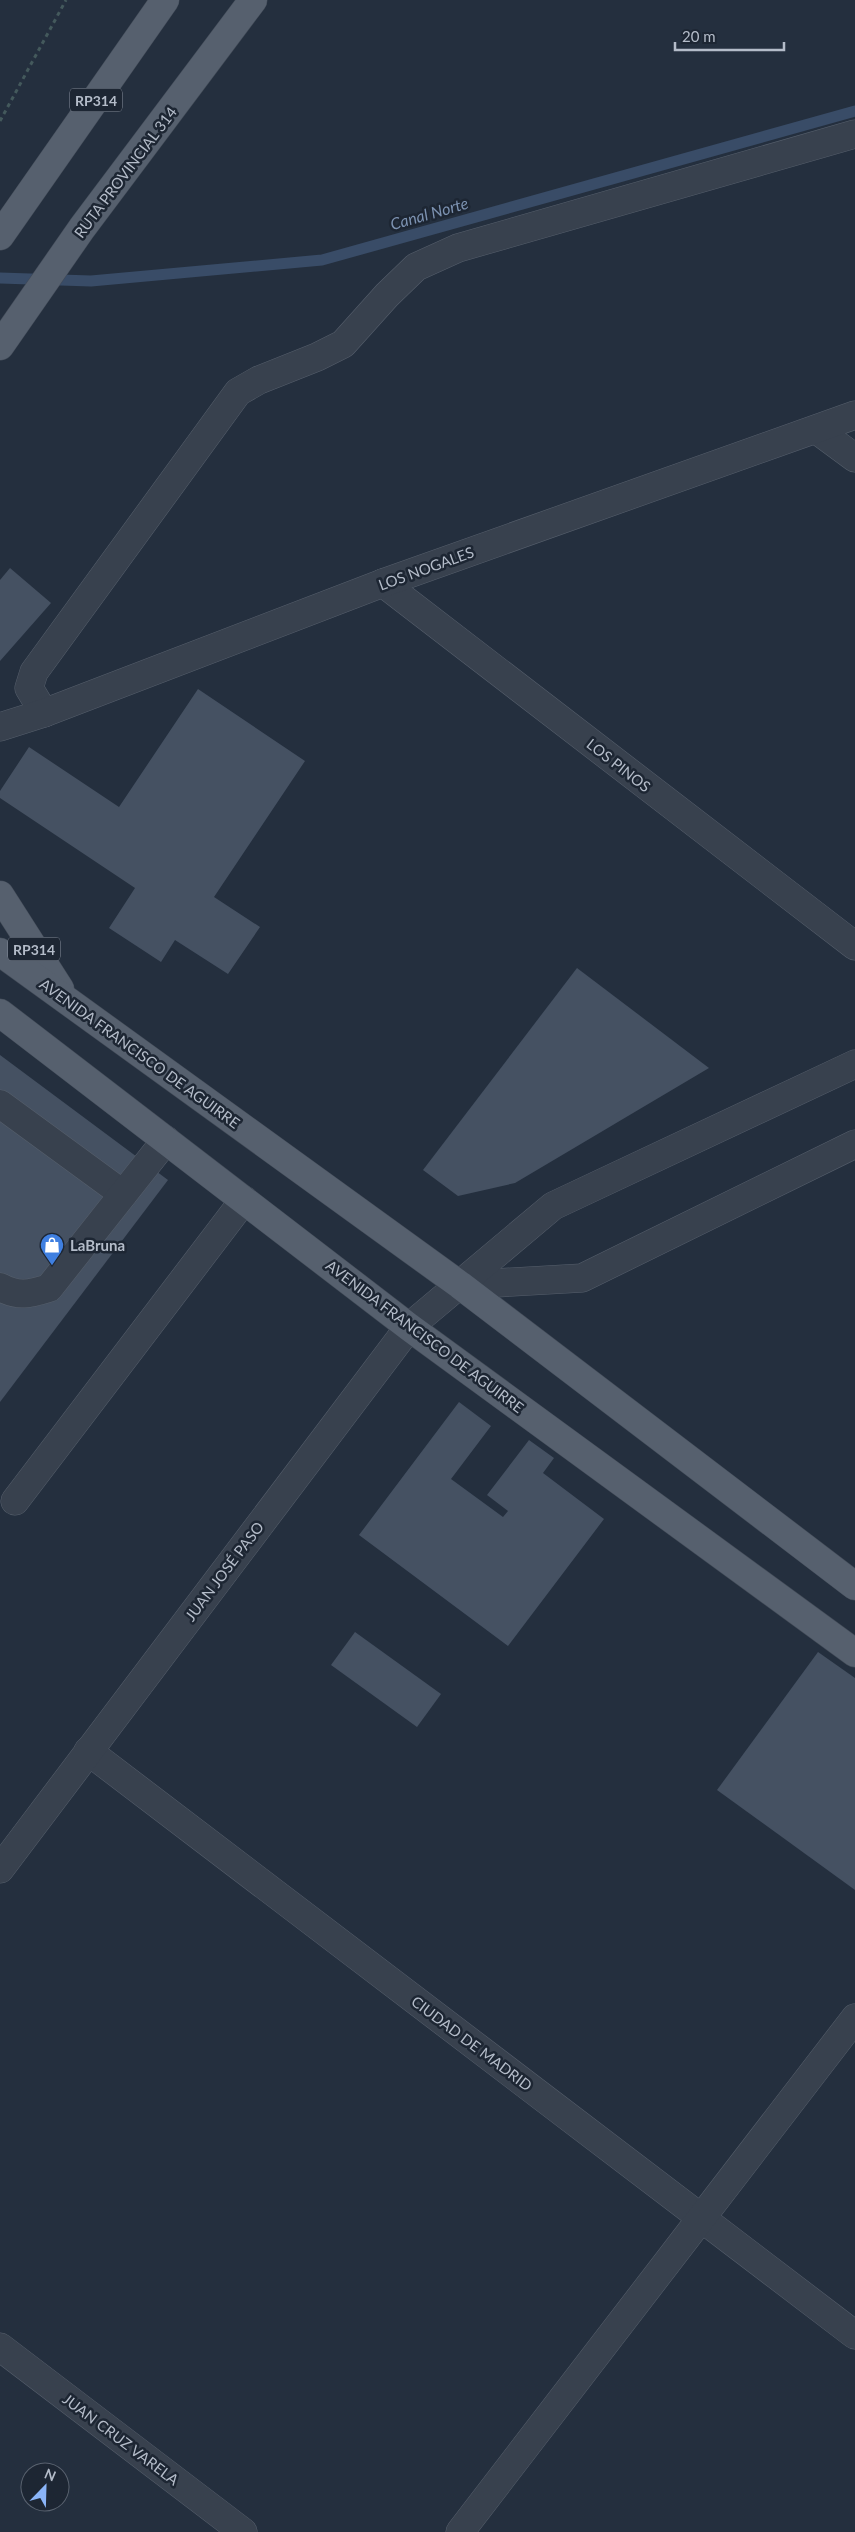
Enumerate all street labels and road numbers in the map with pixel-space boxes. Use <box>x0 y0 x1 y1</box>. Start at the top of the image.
road number: RP314 <box>70 88 122 112</box>
street label: RUTA PROVINCIAL 314 <box>70 103 180 241</box>
street label: LOS NOGALES <box>376 542 476 594</box>
street label: LOS PINOS <box>584 735 654 795</box>
road number: RP314 <box>8 938 60 961</box>
street label: AVENIDA FRANCISCO DE AGUIRRE <box>36 974 244 1132</box>
street label: AVENIDA FRANCISCO DE AGUIRRE <box>323 1256 527 1416</box>
street label: JUAN JOSÉ PASO <box>181 1518 267 1624</box>
street label: CIUDAD DE MADRID <box>408 1992 536 2094</box>
street label: JUAN CRUZ VARELA <box>59 2389 183 2489</box>

